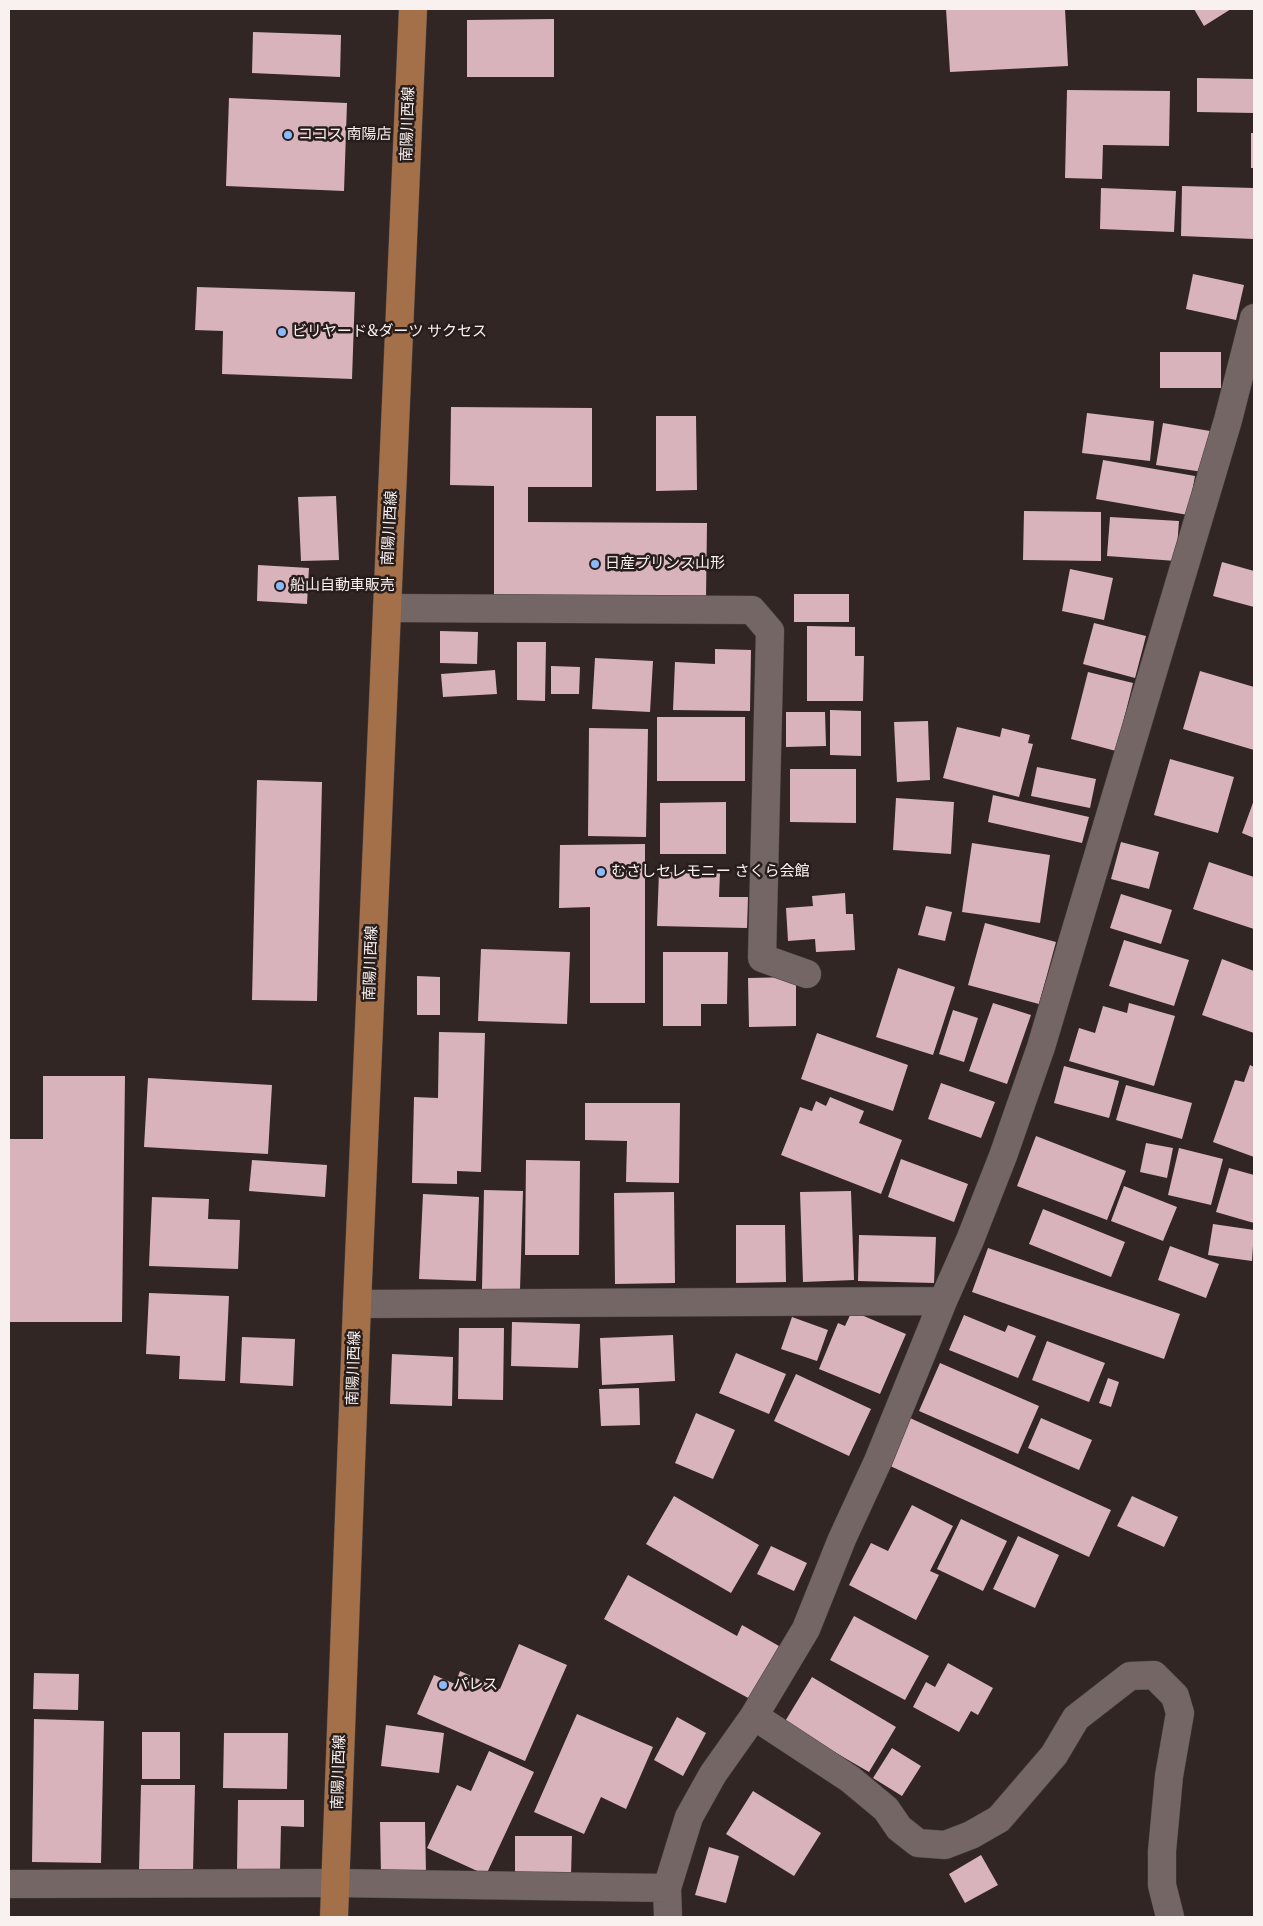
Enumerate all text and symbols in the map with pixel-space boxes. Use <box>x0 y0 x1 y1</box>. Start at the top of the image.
street label: 南陽川西線 <box>398 86 418 162</box>
place label: ココス 南陽店 <box>298 126 392 144</box>
marker: ココス 南陽店 <box>282 129 294 141</box>
place label: ビリヤード&ダーツ サクセス <box>292 323 487 341</box>
marker: ビリヤード&ダーツ サクセス <box>276 326 288 338</box>
street label: 南陽川西線 <box>379 490 401 566</box>
place label: 日産プリンス山形 <box>605 555 725 573</box>
marker: 日産プリンス山形 <box>589 558 601 570</box>
place label: 船山自動車販売 <box>290 577 395 595</box>
marker: 船山自動車販売 <box>274 580 286 592</box>
place label: むさしセレモニー さくら会館 <box>611 863 810 881</box>
marker: むさしセレモニー さくら会館 <box>595 866 607 878</box>
street label: 南陽川西線 <box>361 925 381 1001</box>
street label: 南陽川西線 <box>344 1330 364 1406</box>
place label: パレス <box>453 1676 498 1694</box>
marker: パレス <box>437 1679 449 1691</box>
street label: 南陽川西線 <box>329 1734 349 1810</box>

